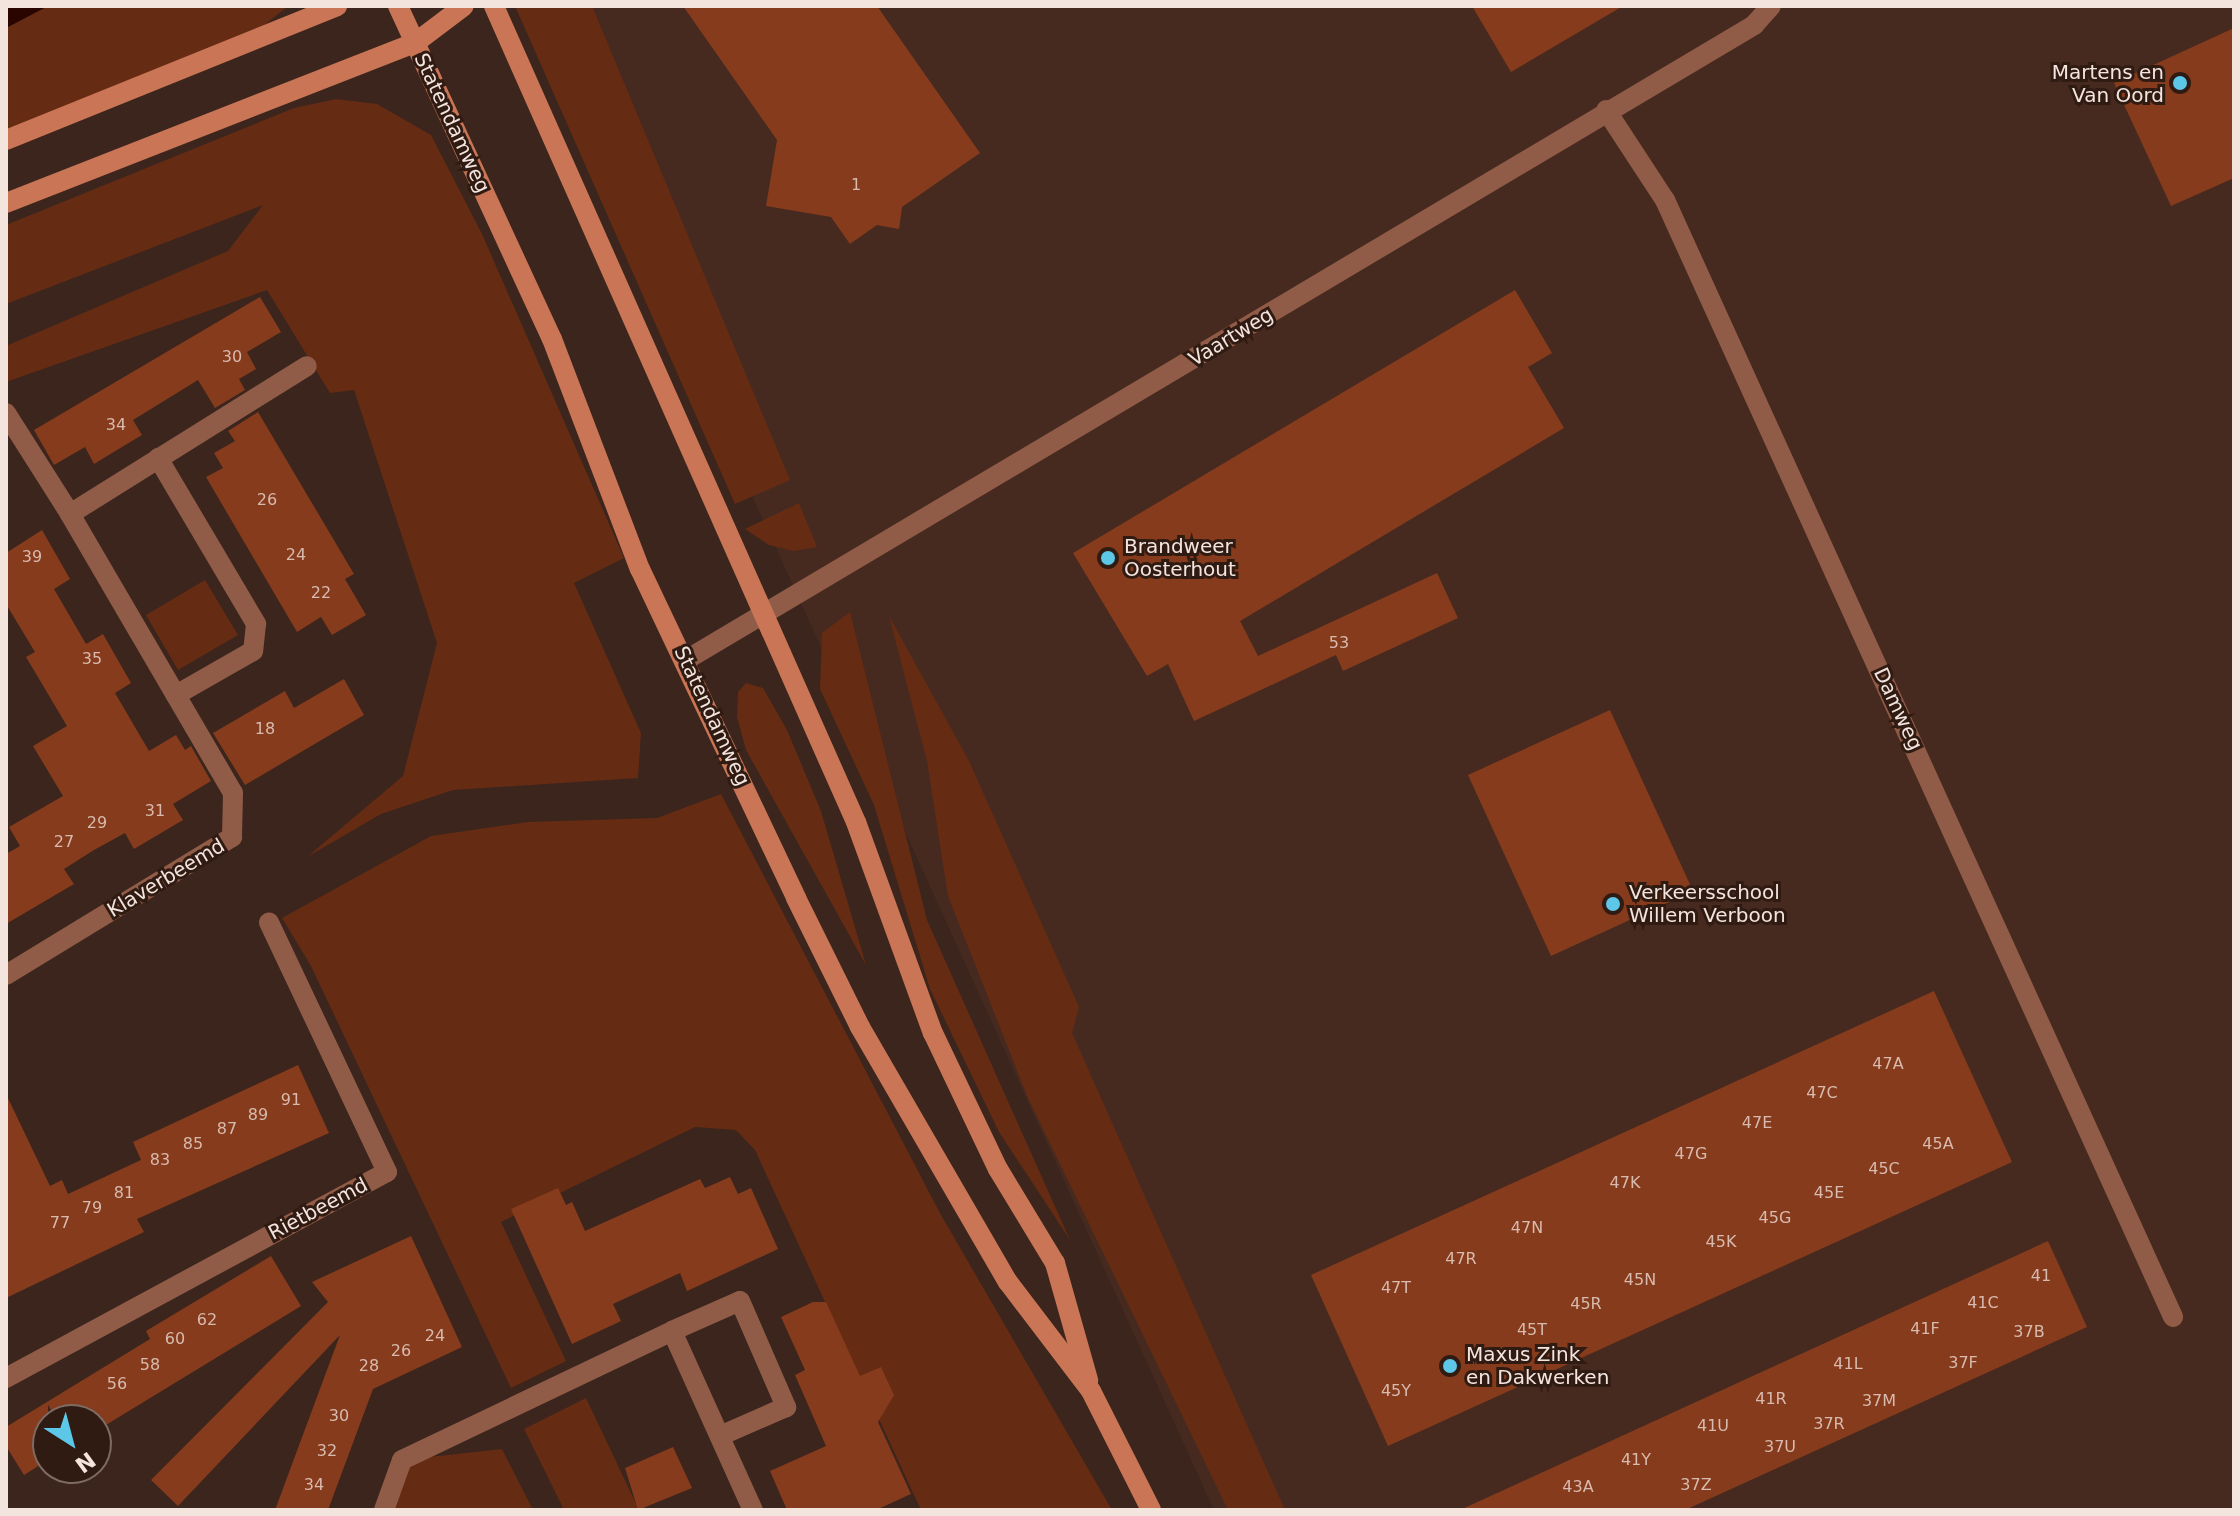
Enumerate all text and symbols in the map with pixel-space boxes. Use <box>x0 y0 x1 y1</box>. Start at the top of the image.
street label: Statendamweg <box>409 49 495 197</box>
place label: Martens en Van Oord <box>2052 60 2164 107</box>
marker: Martens en Van Oord <box>2171 74 2189 92</box>
house number: 1 <box>851 175 861 195</box>
street label: Vaartweg <box>1185 302 1277 372</box>
house number: 30 <box>222 347 242 367</box>
house number: 34 <box>106 415 126 435</box>
house number: 26 <box>257 490 277 510</box>
place label: Brandweer Oosterhout <box>1124 534 1236 581</box>
house number: 24 <box>286 545 306 565</box>
house number: 39 <box>22 547 42 567</box>
marker: Brandweer Oosterhout <box>1099 549 1117 567</box>
house number: 22 <box>311 583 331 603</box>
house number: 53 <box>1329 633 1349 653</box>
street label: Statendamweg <box>669 642 755 790</box>
house number: 35 <box>82 649 102 669</box>
street label: Damweg <box>1868 664 1928 754</box>
house number: 18 <box>255 719 275 739</box>
house number: 31 <box>145 801 165 821</box>
house number: 29 <box>87 813 107 833</box>
house number: 27 <box>54 832 74 852</box>
street label: Klaverbeemd <box>103 834 229 922</box>
place label: Verkeersschool Willem Verboon <box>1629 880 1786 927</box>
marker: Verkeersschool Willem Verboon <box>1604 895 1622 913</box>
house number: 47A <box>1872 1054 1904 1074</box>
house number: 47C <box>1806 1083 1838 1103</box>
house number: 91 <box>281 1090 301 1110</box>
house number: 89 <box>248 1105 268 1125</box>
house number: 47E <box>1742 1113 1772 1133</box>
house number: 87 <box>217 1119 237 1139</box>
house number: 85 <box>183 1134 203 1154</box>
house number: 45A <box>1922 1134 1954 1154</box>
house number: 47G <box>1675 1144 1707 1164</box>
house number: 83 <box>150 1150 170 1170</box>
house number: 45C <box>1868 1159 1900 1179</box>
street label: Rietbeemd <box>264 1173 372 1245</box>
house number: 47K <box>1610 1173 1640 1193</box>
house number: 81 <box>114 1183 134 1203</box>
house number: 45E <box>1814 1183 1844 1203</box>
house number: 79 <box>82 1198 102 1218</box>
house number: 45G <box>1759 1208 1791 1228</box>
house number: 77 <box>50 1213 70 1233</box>
house number: 47N <box>1511 1218 1543 1238</box>
house number: 45K <box>1706 1232 1736 1252</box>
house number: 47R <box>1445 1249 1477 1269</box>
house number: 41 <box>2031 1266 2051 1286</box>
house number: 45N <box>1624 1270 1656 1290</box>
house number: 47T <box>1381 1278 1411 1298</box>
house number: 41C <box>1967 1293 1999 1313</box>
house number: 45R <box>1570 1294 1602 1314</box>
house number: 62 <box>197 1310 217 1330</box>
house number: 41F <box>1910 1319 1940 1339</box>
house number: 45T <box>1517 1320 1547 1340</box>
house number: 37B <box>2013 1322 2045 1342</box>
house number: 24 <box>425 1326 445 1346</box>
house number: 60 <box>165 1329 185 1349</box>
house number: 26 <box>391 1341 411 1361</box>
place label: Maxus Zink en Dakwerken <box>1466 1342 1609 1389</box>
house number: 37F <box>1948 1353 1978 1373</box>
house number: 41L <box>1833 1354 1863 1374</box>
house number: 58 <box>140 1355 160 1375</box>
house number: 28 <box>359 1356 379 1376</box>
marker: Maxus Zink en Dakwerken <box>1441 1357 1459 1375</box>
house number: 56 <box>107 1374 127 1394</box>
house number: 45Y <box>1381 1381 1411 1401</box>
house number: 41R <box>1755 1389 1787 1409</box>
house number: 37M <box>1862 1391 1896 1411</box>
north arrow <box>32 1404 112 1484</box>
house number: 30 <box>329 1406 349 1426</box>
house number: 37R <box>1813 1414 1845 1434</box>
house number: 41U <box>1697 1416 1729 1436</box>
house number: 37U <box>1764 1437 1796 1457</box>
house number: 32 <box>317 1441 337 1461</box>
text: N <box>70 1447 100 1478</box>
house number: 41Y <box>1621 1450 1651 1470</box>
house number: 34 <box>304 1475 324 1495</box>
house number: 37Z <box>1680 1475 1712 1495</box>
house number: 43A <box>1562 1477 1594 1497</box>

